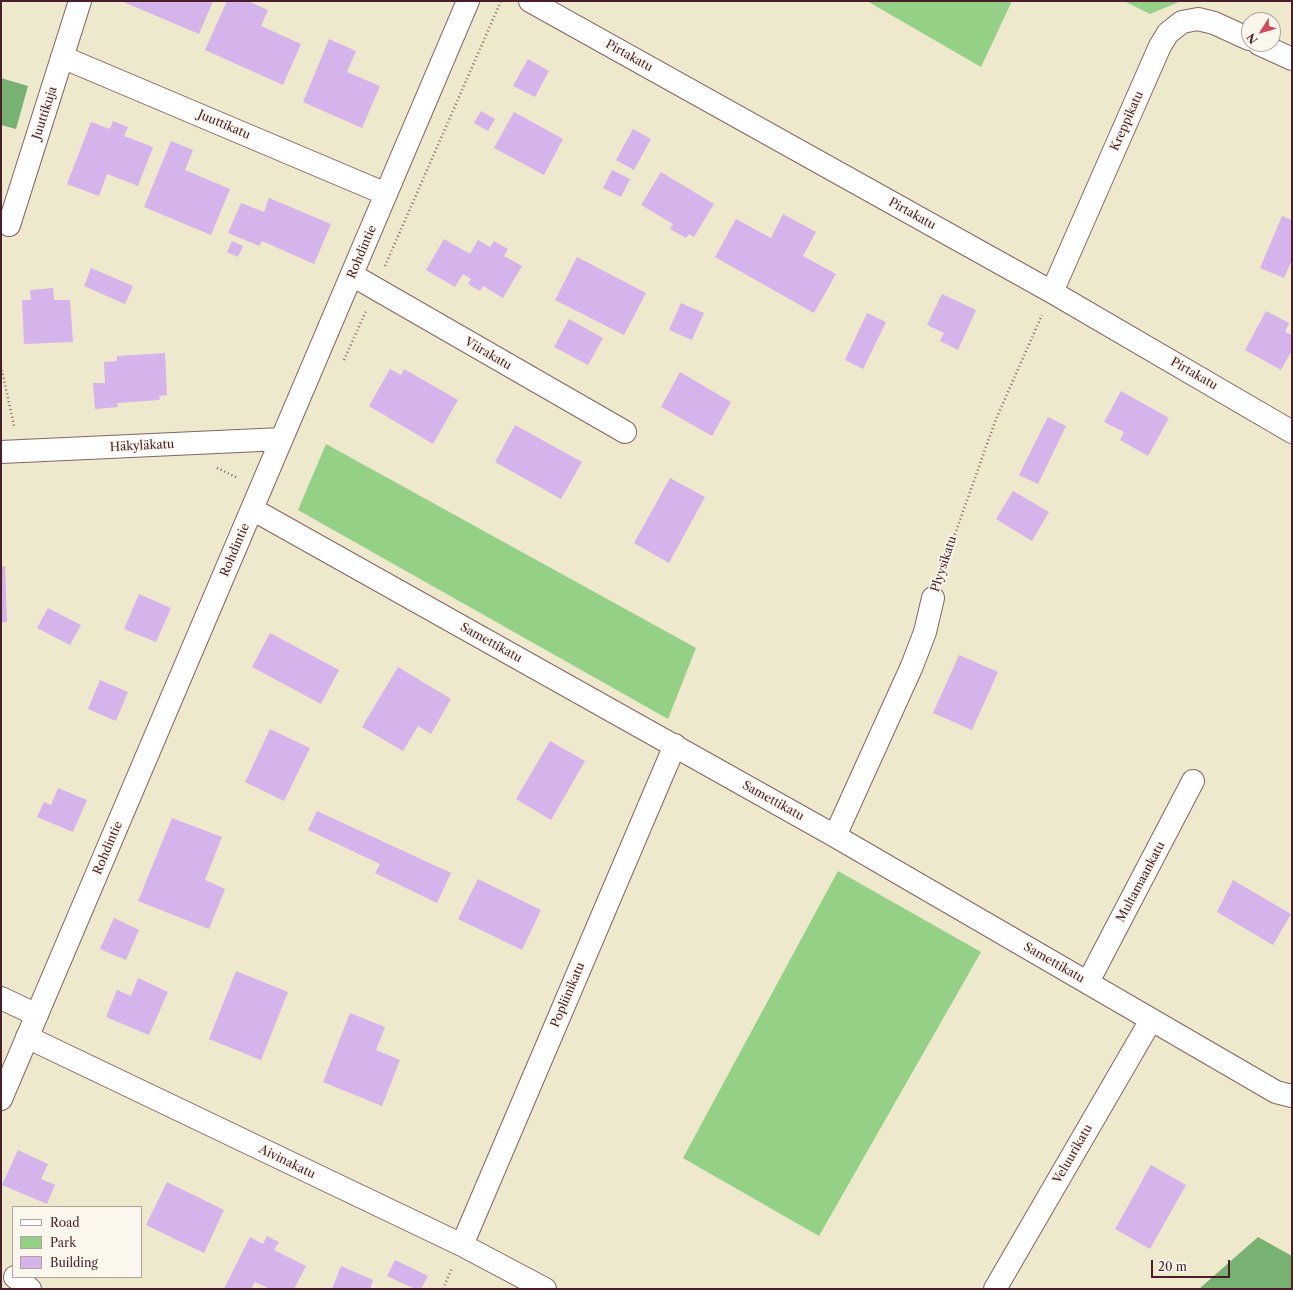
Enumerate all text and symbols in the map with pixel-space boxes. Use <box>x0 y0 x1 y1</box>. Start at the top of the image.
north arrow <box>1241 12 1281 52</box>
text: N <box>1244 31 1261 47</box>
street label: Pirtakatu <box>603 37 655 75</box>
street label: Juuttikuja <box>30 85 60 141</box>
street label: Kreppikatu <box>1107 89 1147 153</box>
street label: Juuttikatu <box>196 107 252 143</box>
street label: Pirtakatu <box>886 195 938 233</box>
street label: Rohdintie <box>344 223 380 281</box>
street label: Viirakatu <box>462 335 514 373</box>
street label: Pirtakatu <box>1168 355 1220 393</box>
street label: Häkyläkatu <box>109 437 175 455</box>
street label: Rohdintie <box>217 521 253 579</box>
street label: Plyysikatu <box>928 534 960 594</box>
street label: Samettikatu <box>458 620 524 666</box>
street label: Samettikatu <box>740 778 806 824</box>
street label: Rohdintie <box>90 819 126 877</box>
street label: Multamaankatu <box>1114 839 1168 925</box>
street label: Samettikatu <box>1021 940 1087 986</box>
street label: Popliinikatu <box>548 960 588 1030</box>
street label: Veluurikatu <box>1050 1122 1096 1186</box>
street label: Aivinakatu <box>256 1142 318 1182</box>
legend <box>12 1206 142 1278</box>
text: Road <box>50 1215 80 1230</box>
text: Park <box>50 1235 76 1250</box>
scale bar <box>1153 1252 1232 1278</box>
text: Building <box>50 1255 98 1270</box>
text: 20 m <box>1158 1259 1187 1274</box>

